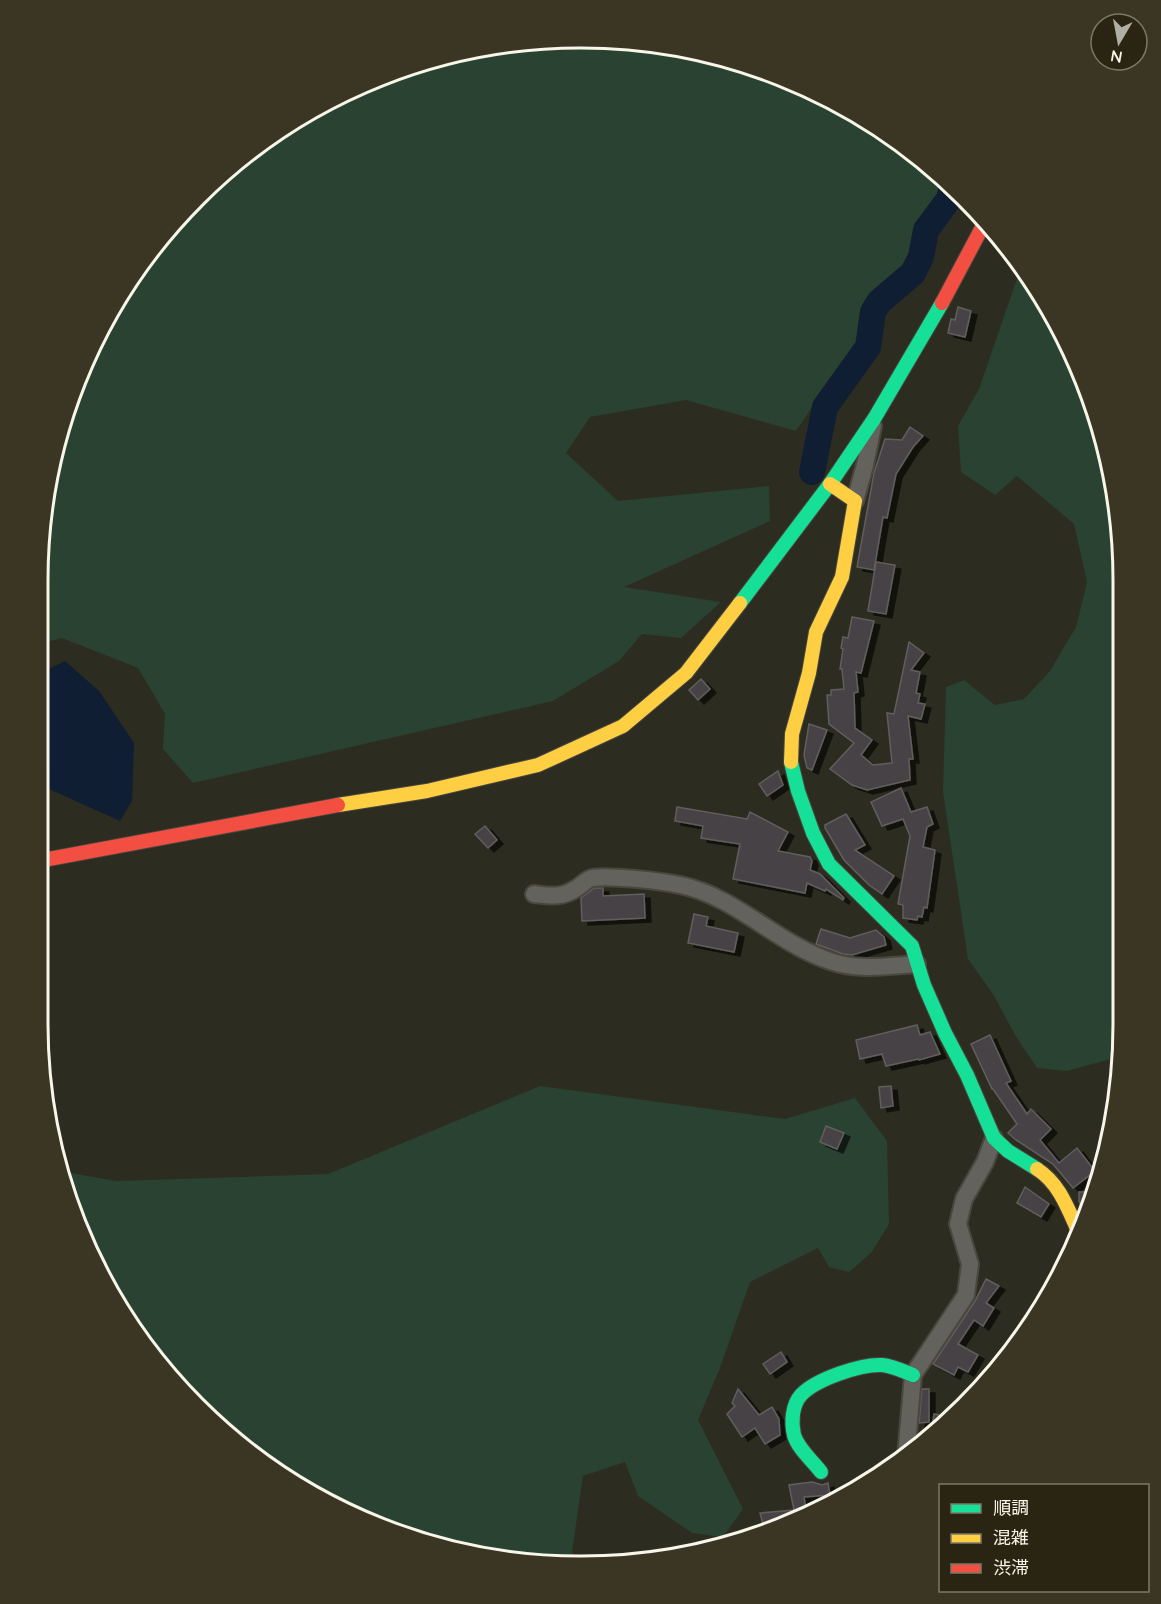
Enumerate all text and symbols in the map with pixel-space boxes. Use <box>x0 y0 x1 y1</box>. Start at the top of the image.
north arrow <box>1089 12 1149 72</box>
text: N <box>1109 46 1124 68</box>
legend <box>939 1484 1149 1592</box>
text: 順調 <box>993 1496 1029 1519</box>
text: 混雑 <box>993 1526 1029 1549</box>
text: 渋滞 <box>993 1556 1029 1579</box>

